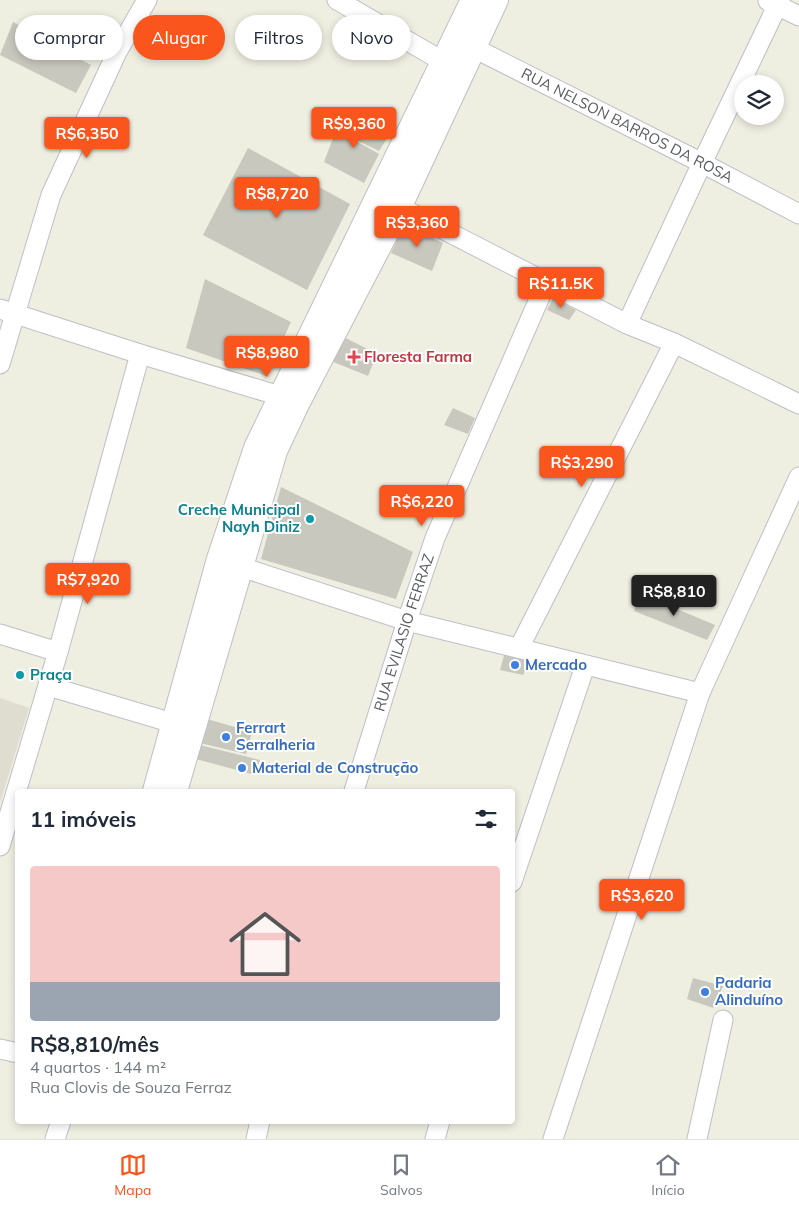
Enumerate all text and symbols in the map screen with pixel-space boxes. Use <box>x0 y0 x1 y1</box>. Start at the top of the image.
chip: Comprar <box>15 15 123 60</box>
chip: Alugar <box>133 15 225 60</box>
chip: Filtros <box>235 15 322 60</box>
chip: Novo <box>332 15 411 60</box>
street label: RUA NELSON BARROS DA ROSA <box>518 63 737 187</box>
map controls <box>734 75 784 125</box>
button: layers <box>734 75 784 125</box>
pin: R$9,360 <box>308 106 400 149</box>
text: R$9,360 <box>322 113 386 133</box>
pin: R$6,350 <box>41 116 133 159</box>
text: R$6,350 <box>55 123 119 143</box>
pin: R$8,720 <box>231 176 323 219</box>
text: R$8,720 <box>245 183 309 203</box>
pin: R$3,360 <box>371 206 463 248</box>
text: R$3,360 <box>385 212 449 232</box>
pin: R$11.5K <box>515 266 607 309</box>
text: R$11.5K <box>529 273 593 293</box>
pin: R$8,980 <box>221 336 313 378</box>
text: R$8,980 <box>235 342 299 362</box>
place label: Floresta Farma <box>364 347 472 366</box>
marker: Floresta Farma <box>348 351 360 363</box>
pin: R$3,290 <box>536 446 628 488</box>
text: R$3,290 <box>550 452 614 472</box>
pin: R$6,220 <box>376 484 468 527</box>
text: R$6,220 <box>390 491 454 511</box>
place label: Creche Municipal Nayh Diniz <box>178 500 300 536</box>
marker: Creche Municipal Nayh Diniz <box>304 513 316 525</box>
street label: RUA EVILASIO FERRAZ <box>369 551 438 714</box>
pin: R$7,920 <box>42 562 134 605</box>
text: R$7,920 <box>56 569 120 589</box>
pin: R$8,810 <box>628 574 720 617</box>
text: R$8,810 <box>642 581 706 601</box>
place label: Mercado <box>525 655 587 674</box>
marker: Mercado <box>509 659 521 671</box>
place label: Praça <box>30 665 72 684</box>
marker: Praça <box>14 669 26 681</box>
place label: Ferrart Serralheria <box>236 718 315 754</box>
marker: Ferrart Serralheria <box>220 731 232 743</box>
place label: Material de Construção <box>252 758 418 777</box>
marker: Material de Construção <box>236 762 248 774</box>
icon: filters <box>472 805 500 833</box>
text: 11 imóveis <box>30 806 136 832</box>
pin: R$3,620 <box>596 878 688 921</box>
text: R$3,620 <box>610 885 674 905</box>
icon: home <box>220 899 310 989</box>
place label: Padaria Alinduíno <box>715 973 783 1009</box>
marker: Padaria Alinduíno <box>699 986 711 998</box>
text: R$8,810/mês <box>30 1031 159 1057</box>
text: 4 quartos · 144 m² <box>30 1057 166 1077</box>
text: Rua Clovis de Souza Ferraz <box>30 1077 232 1097</box>
tab: Mapa <box>114 1151 151 1199</box>
tab: Salvos <box>380 1151 423 1199</box>
tab: Início <box>651 1151 685 1199</box>

